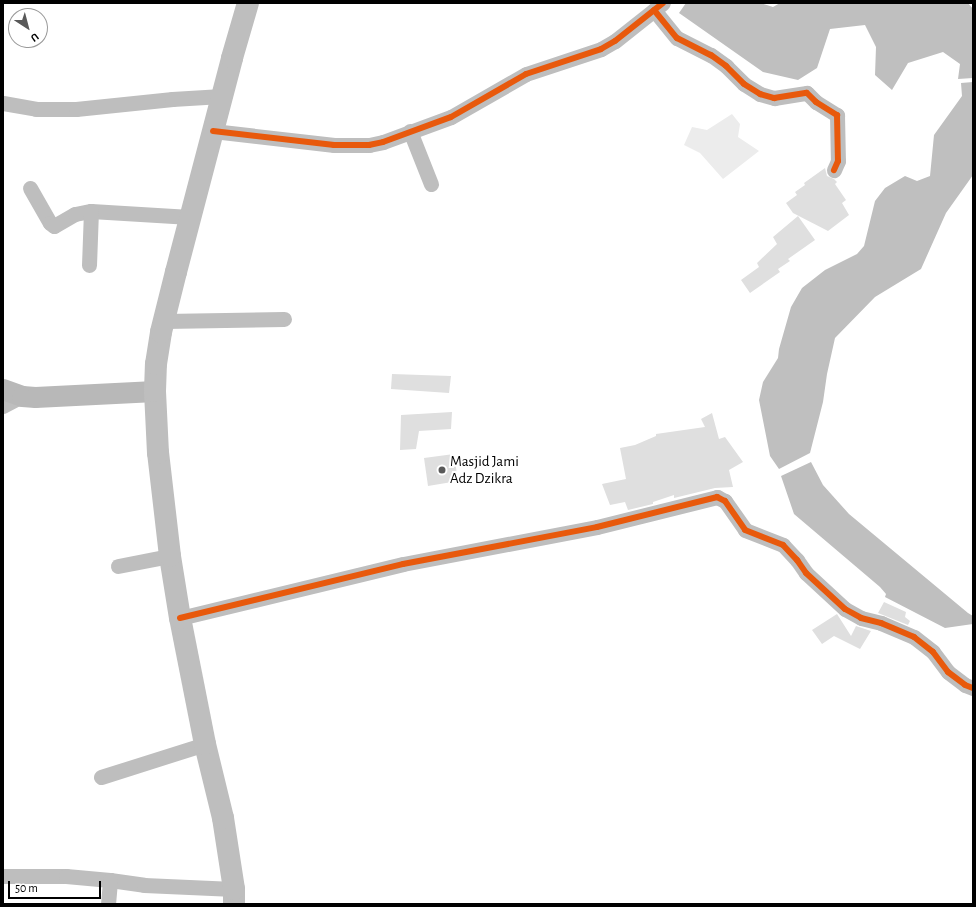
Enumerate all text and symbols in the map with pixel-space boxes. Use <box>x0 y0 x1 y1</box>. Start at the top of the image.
north arrow <box>8 8 48 48</box>
text: U <box>29 31 41 44</box>
place label: Masjid Jami Adz Dzikra <box>450 452 519 487</box>
marker: Masjid Jami Adz Dzikra <box>437 465 447 475</box>
scale bar <box>10 873 103 899</box>
text: 50 m <box>15 882 38 894</box>

